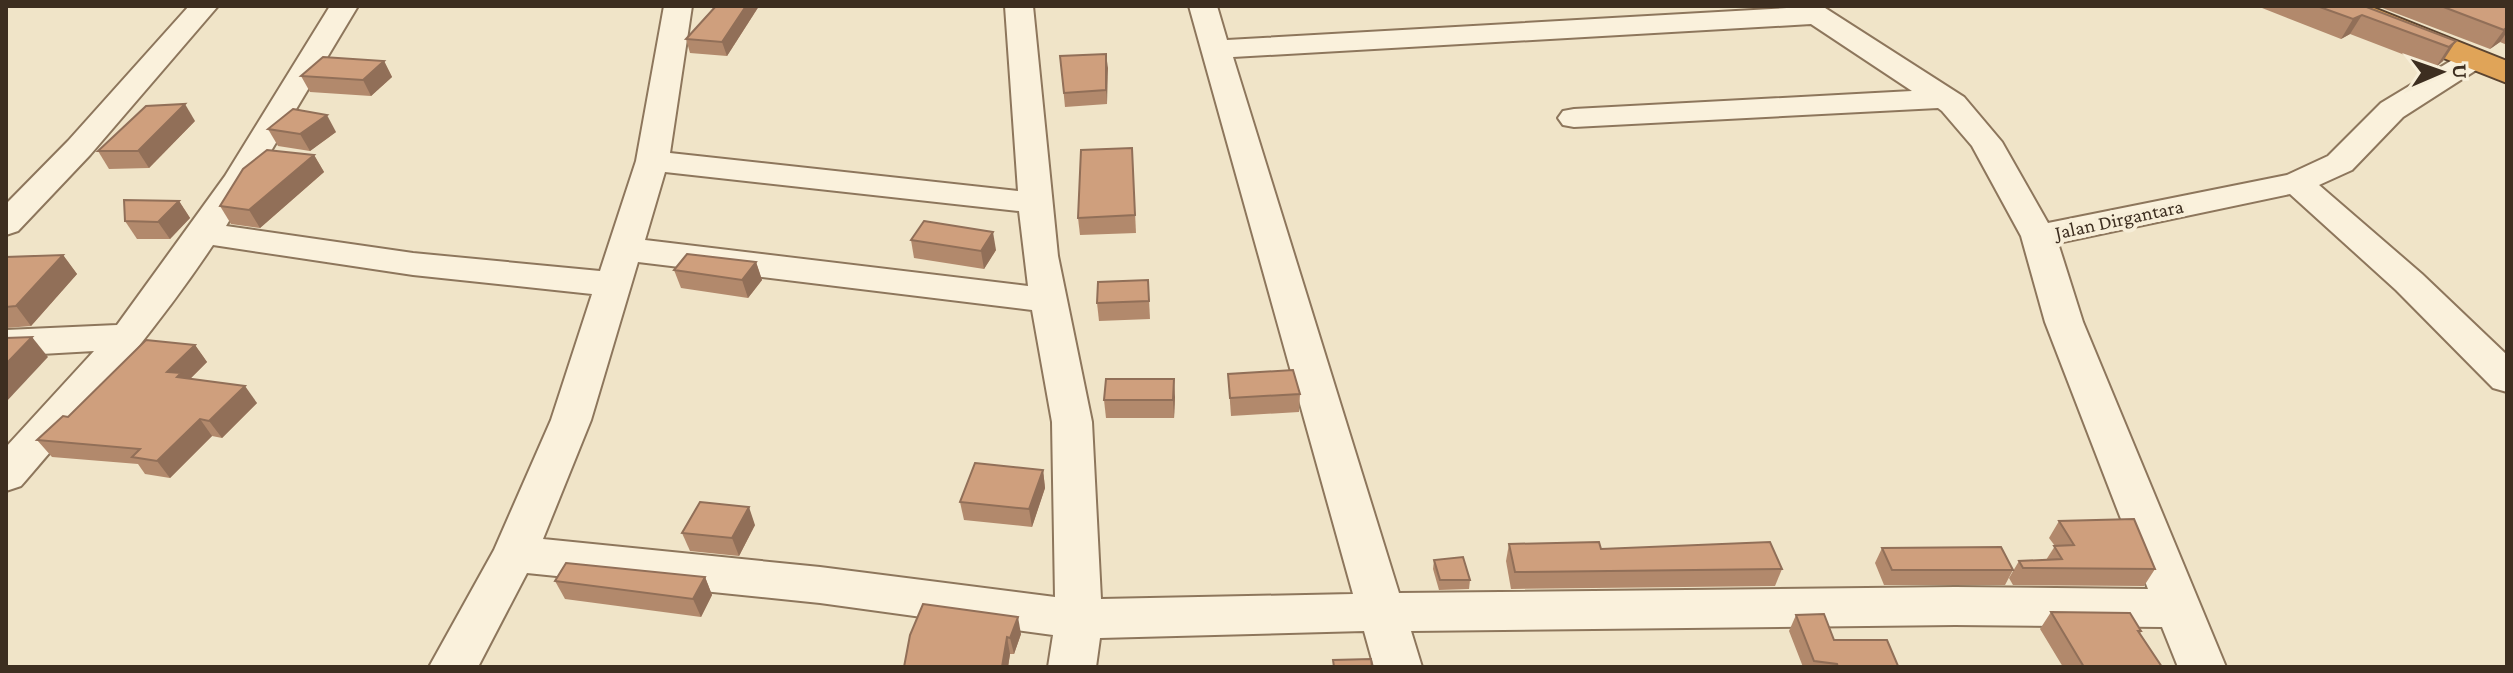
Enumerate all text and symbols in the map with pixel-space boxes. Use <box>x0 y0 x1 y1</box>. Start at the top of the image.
north arrow <box>2401 32 2481 112</box>
text: U <box>2448 63 2473 79</box>
street label: Jalan Dirgantara <box>2051 195 2185 245</box>

